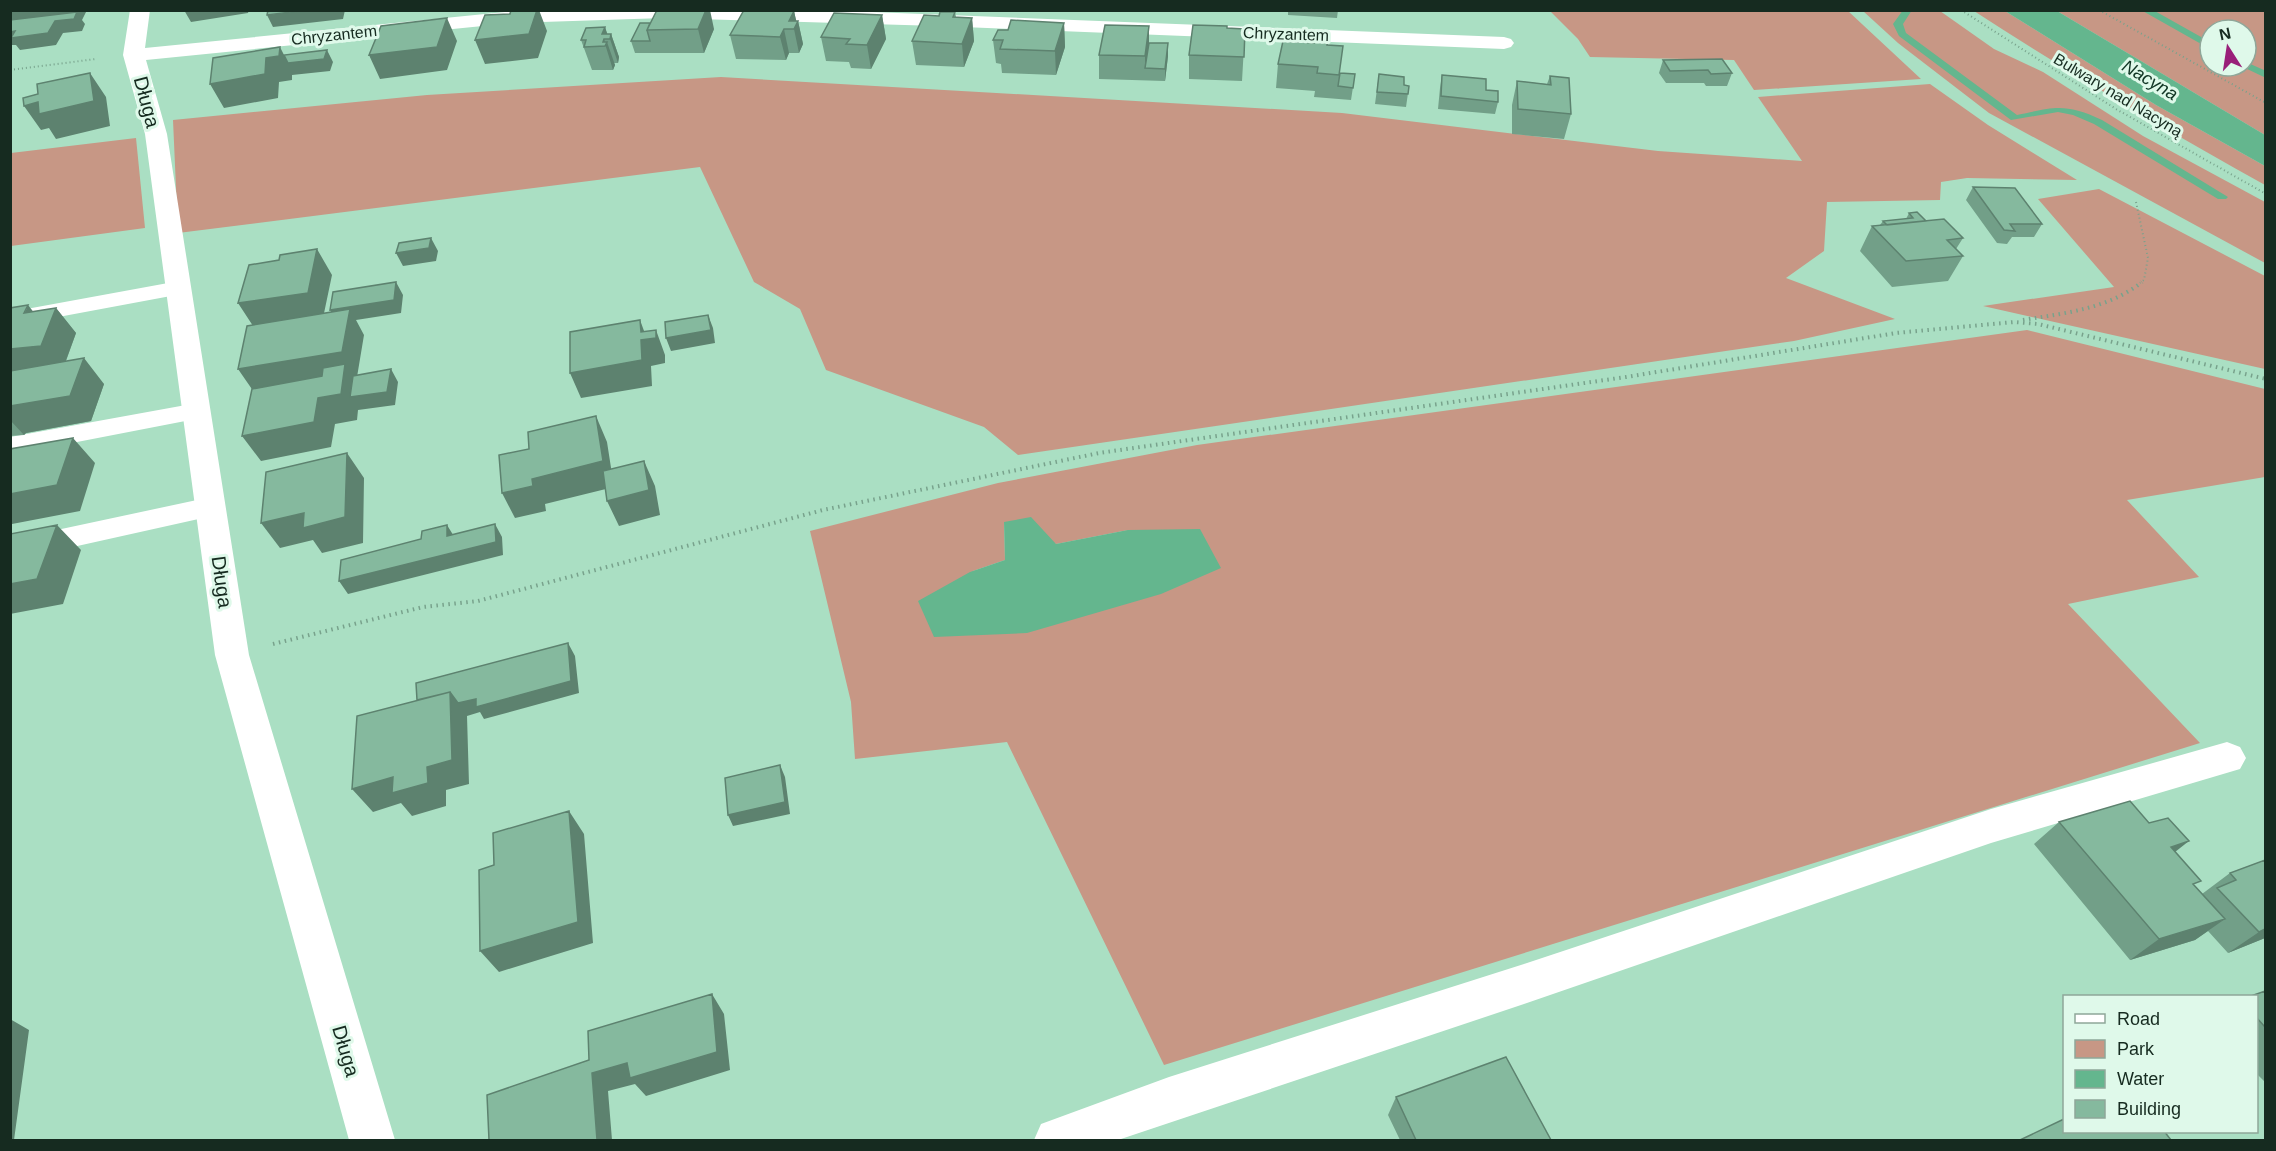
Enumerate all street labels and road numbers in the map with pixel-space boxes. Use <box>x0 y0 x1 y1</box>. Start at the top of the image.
street label: Chryzantem <box>290 22 378 48</box>
street label: Chryzantem <box>1243 24 1329 44</box>
street label: Bulwary nad Nacyną <box>2051 50 2185 140</box>
street label: Długa <box>130 74 165 131</box>
street label: Długa <box>207 555 237 610</box>
street label: Długa <box>328 1023 364 1080</box>

